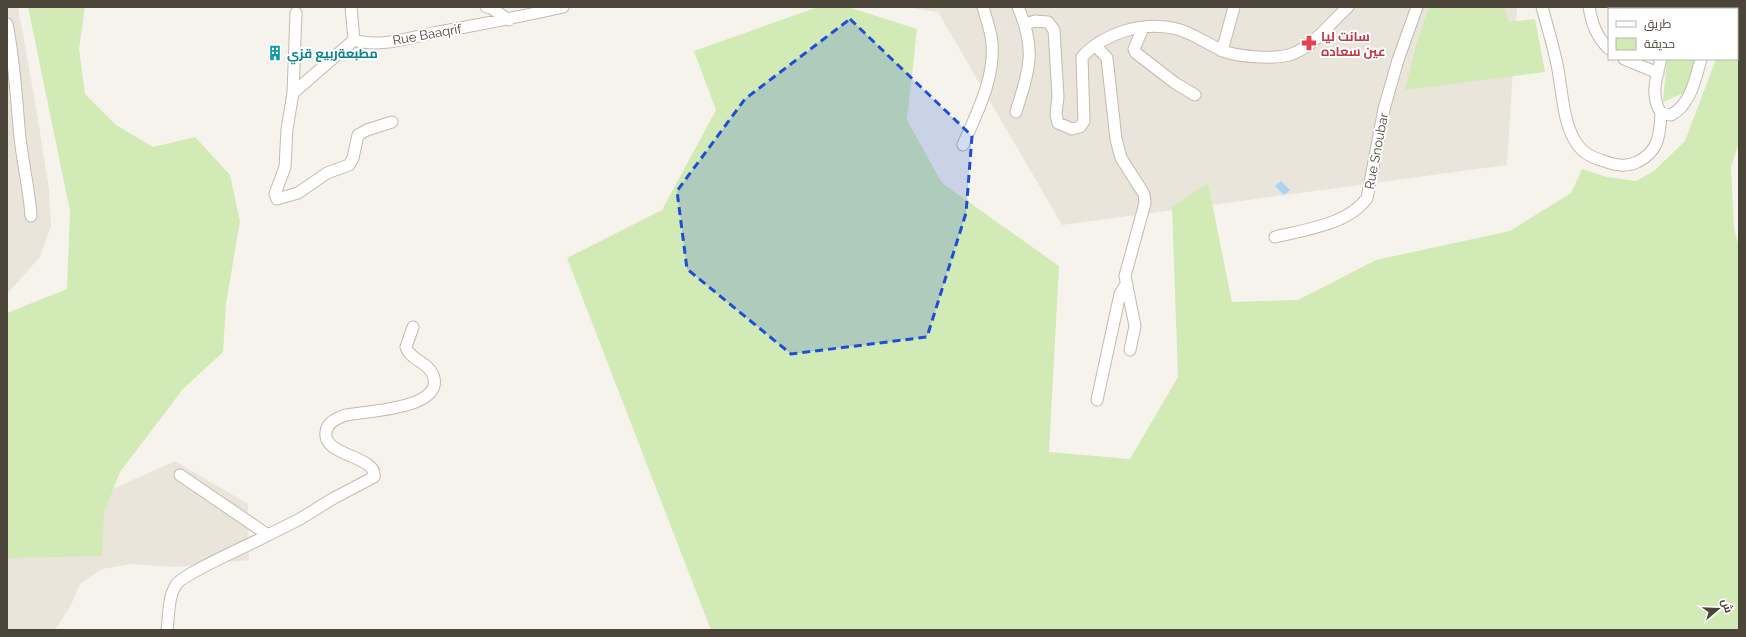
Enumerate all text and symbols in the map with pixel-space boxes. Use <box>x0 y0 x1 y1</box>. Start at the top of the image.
legend <box>1608 8 1738 60</box>
text: طريق <box>1644 17 1672 31</box>
street label: Rue Baaqrif <box>392 21 463 48</box>
place label: سانت ليا عين سعاده <box>1321 29 1385 59</box>
pharmacy icon: سانت ليا عين سعاده <box>1300 34 1318 52</box>
text: حديقة <box>1644 37 1675 51</box>
building icon: مطبعةربيع قزي <box>266 44 284 62</box>
place label: مطبعةربيع قزي <box>287 46 378 65</box>
street label: Rue Snoubar <box>1362 111 1391 191</box>
north arrow <box>1698 589 1738 629</box>
text: ش <box>1719 597 1735 615</box>

